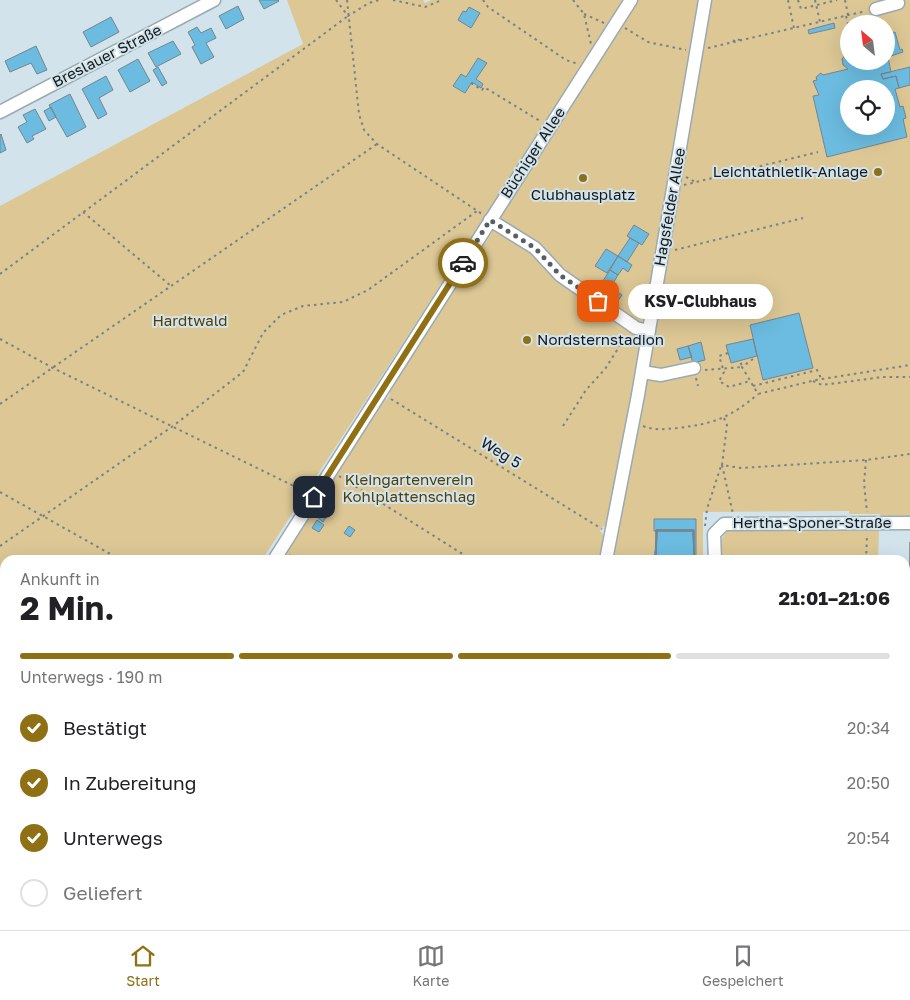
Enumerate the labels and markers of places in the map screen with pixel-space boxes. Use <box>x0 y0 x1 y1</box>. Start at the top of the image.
place label: Leichtathletik-Anlage <box>713 162 868 180</box>
marker: Leichtathletik-Anlage <box>872 166 884 178</box>
marker: Clubhausplatz <box>577 172 589 184</box>
place label: Clubhausplatz <box>531 185 636 203</box>
pin <box>577 280 619 322</box>
callout: KSV-Clubhaus <box>628 284 773 318</box>
place label: Nordsternstadion <box>537 330 664 348</box>
marker: Nordsternstadion <box>521 334 533 346</box>
pin <box>293 476 335 518</box>

